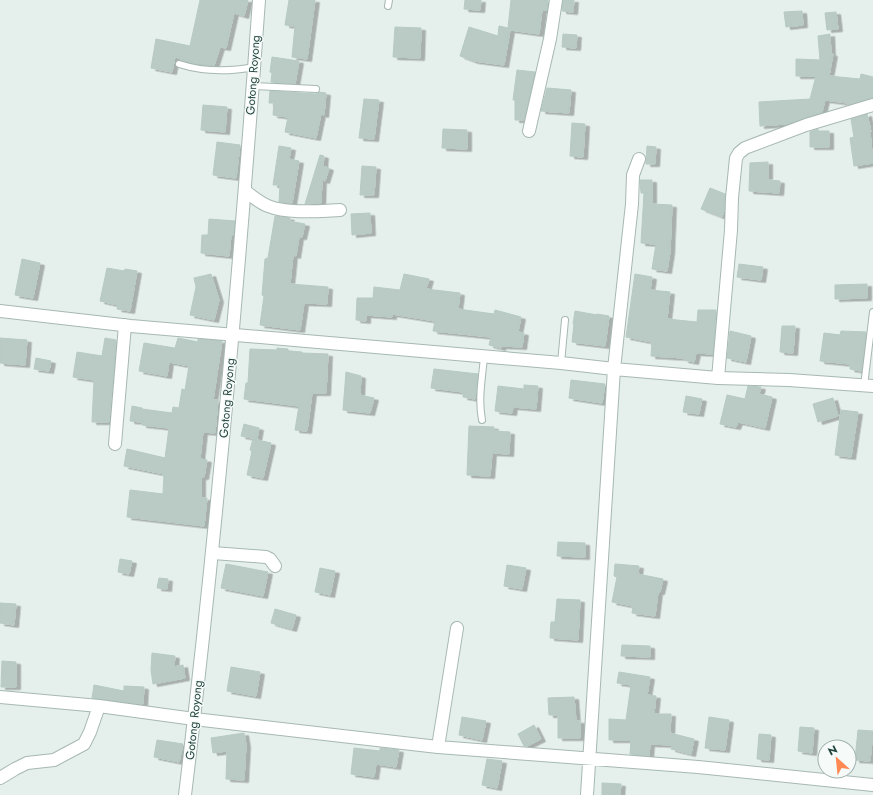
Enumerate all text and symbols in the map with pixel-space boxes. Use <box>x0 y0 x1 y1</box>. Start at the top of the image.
street label: Gotong Royong <box>241 35 265 115</box>
street label: Gotong Royong <box>215 357 239 439</box>
street label: Gotong Royong <box>181 679 207 761</box>
north arrow <box>817 739 857 779</box>
text: N <box>825 741 840 759</box>

